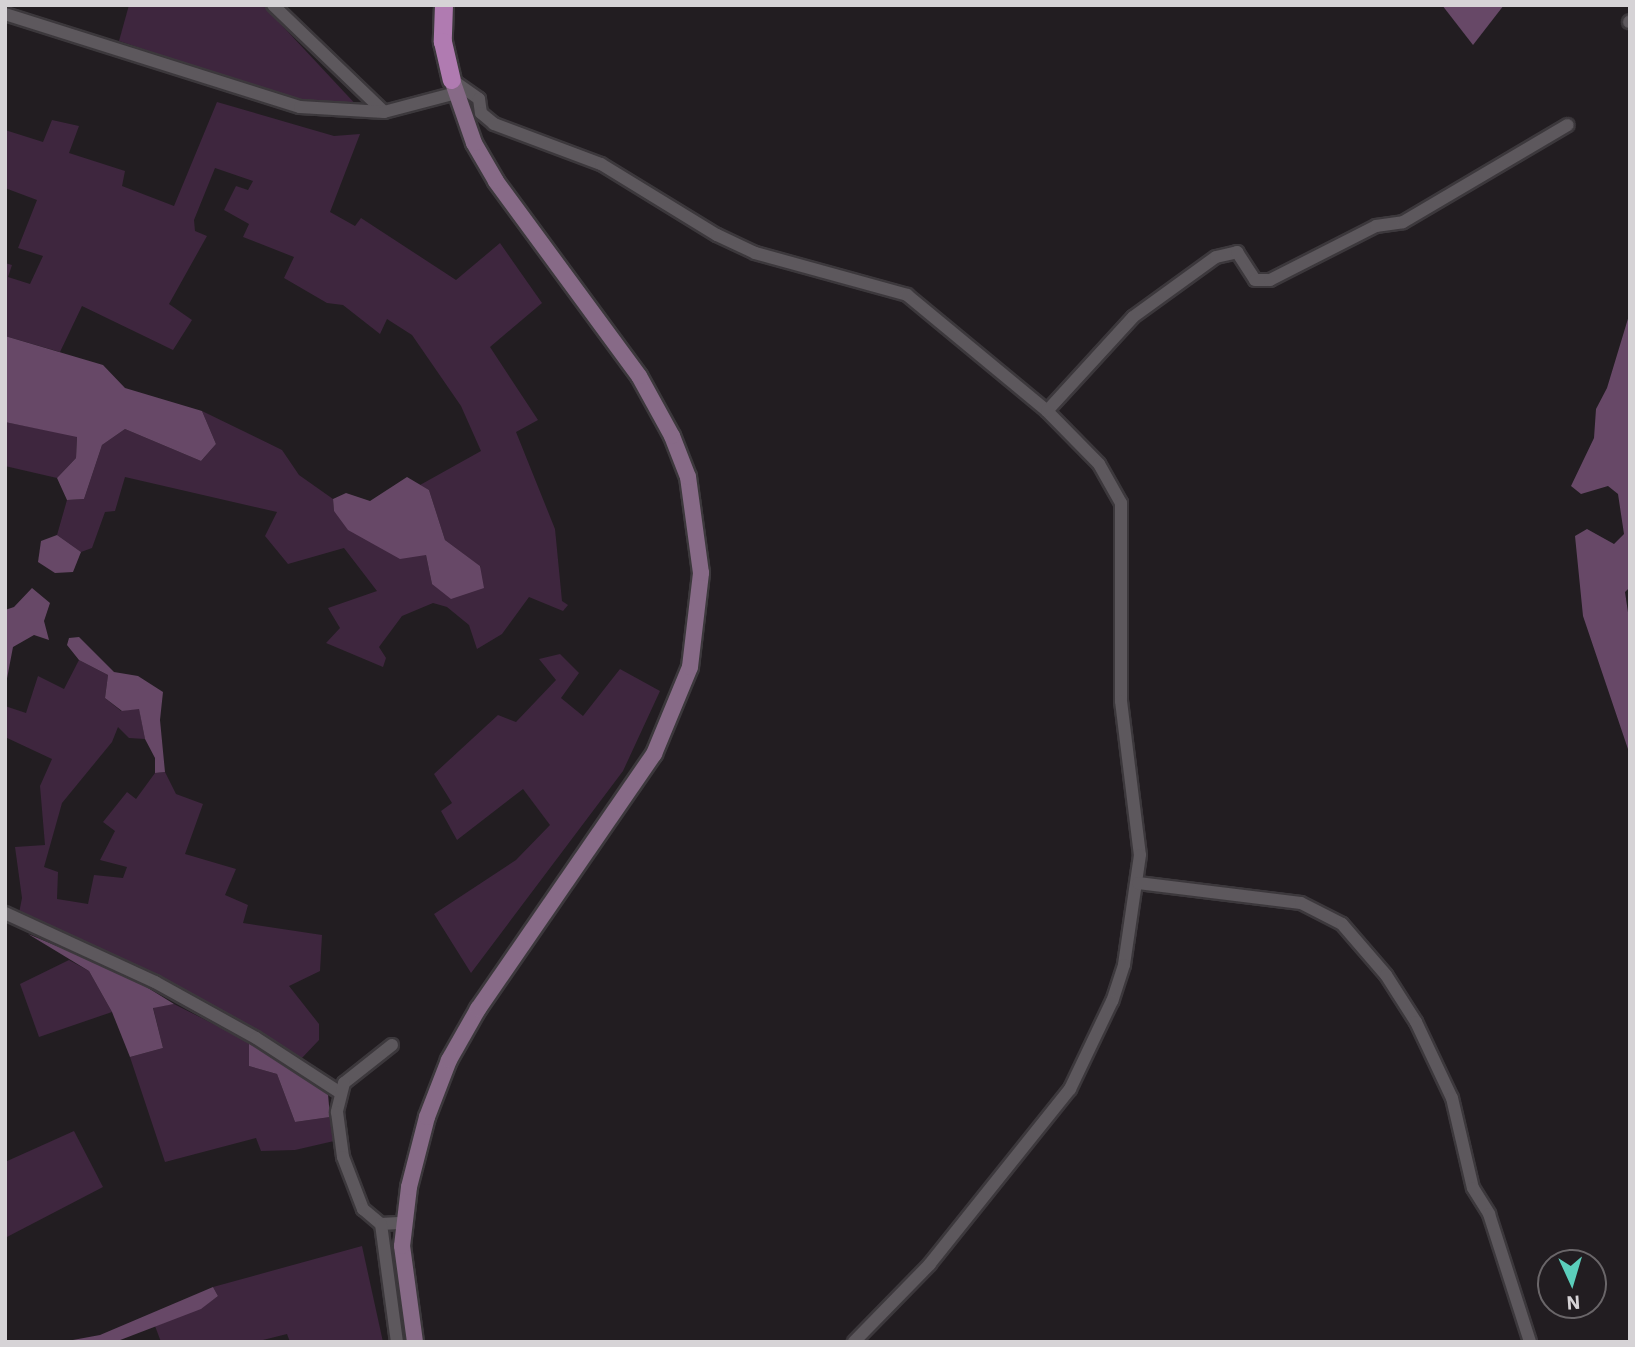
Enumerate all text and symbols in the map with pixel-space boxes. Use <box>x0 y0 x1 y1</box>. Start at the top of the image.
north arrow <box>1537 1249 1607 1319</box>
text: N <box>1566 1291 1581 1315</box>

